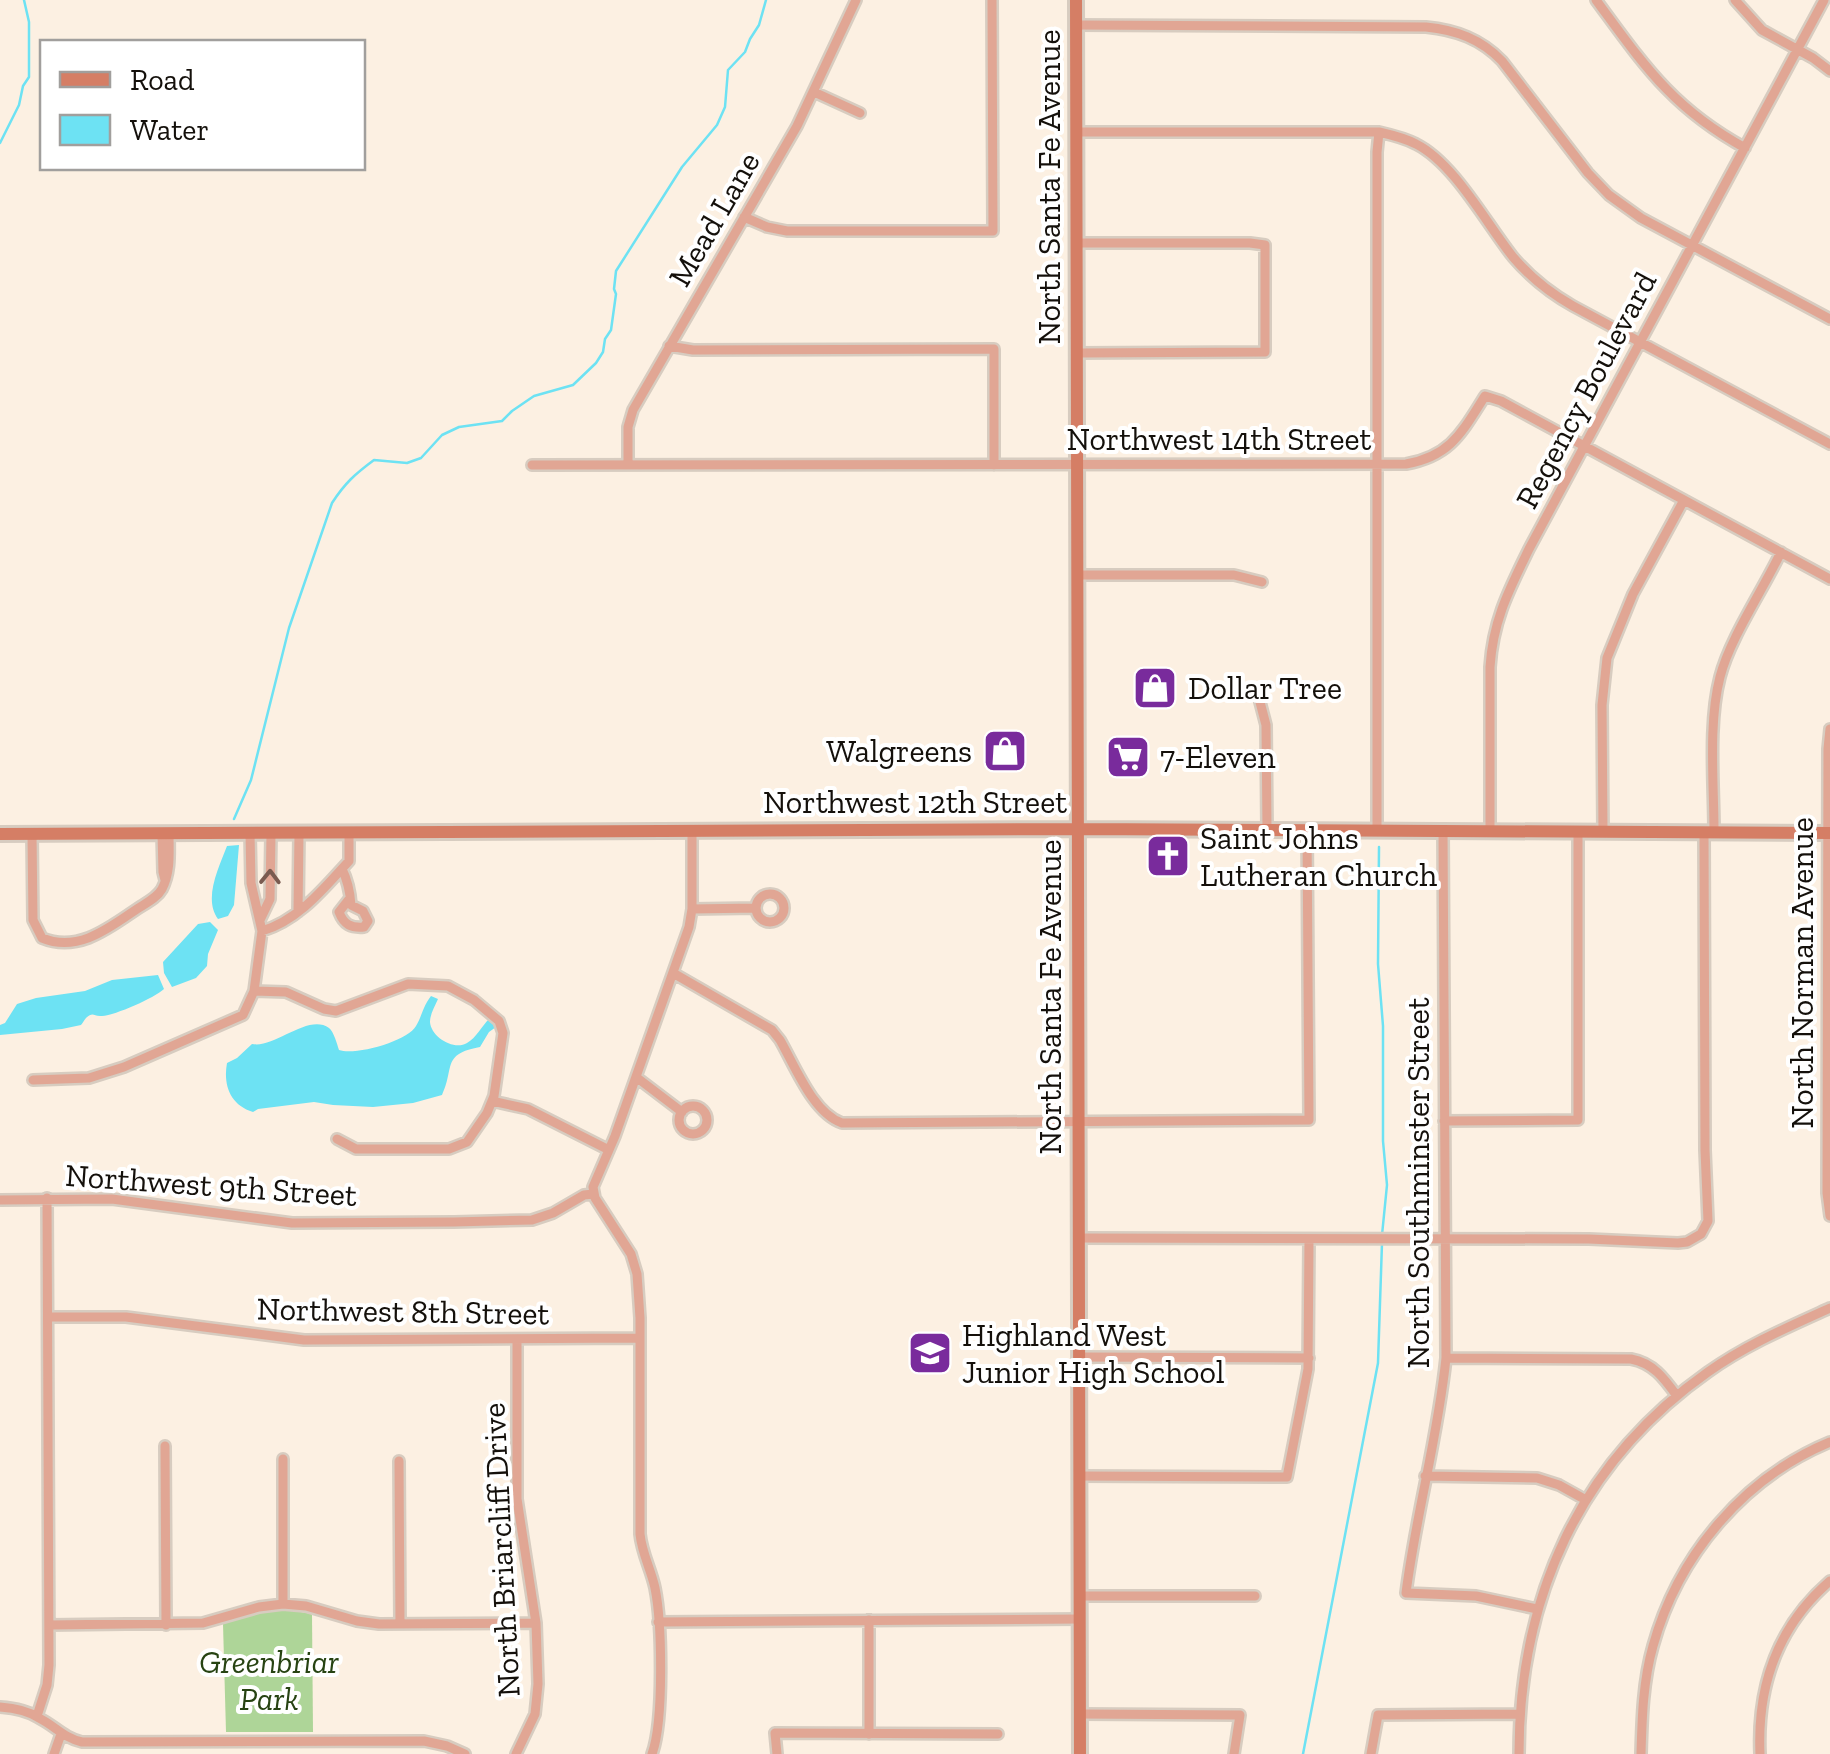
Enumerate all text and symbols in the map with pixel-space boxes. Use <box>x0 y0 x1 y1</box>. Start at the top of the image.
street label: North Santa Fe Avenue <box>1030 30 1068 344</box>
legend <box>40 40 365 170</box>
text: Road <box>130 62 195 98</box>
text: Water <box>130 112 209 148</box>
street label: Mead Lane <box>660 145 768 293</box>
street label: Regency Boulevard <box>1508 265 1665 515</box>
street label: Northwest 14th Street <box>1067 420 1372 458</box>
shop icon: Dollar Tree <box>1132 665 1178 711</box>
place label: Dollar Tree <box>1188 669 1342 707</box>
shop icon: Walgreens <box>982 728 1028 774</box>
place label: Walgreens <box>826 732 972 770</box>
supermarket icon: 7-Eleven <box>1105 734 1151 780</box>
place label: 7-Eleven <box>1160 738 1276 776</box>
street label: Northwest 12th Street <box>763 783 1067 821</box>
street label: North Norman Avenue <box>1783 817 1821 1129</box>
place label: Saint Johns Lutheran Church <box>1200 819 1437 894</box>
church icon: Saint Johns Lutheran Church <box>1145 833 1191 879</box>
street label: North Santa Fe Avenue <box>1031 840 1069 1154</box>
one-way arrow <box>259 869 281 884</box>
street label: North Southminster Street <box>1399 997 1437 1369</box>
street label: Northwest 9th Street <box>64 1156 358 1214</box>
street label: Northwest 8th Street <box>256 1289 550 1333</box>
place label: Highland West Junior High School <box>962 1316 1224 1391</box>
school or university icon: Highland West Junior High School <box>907 1330 953 1376</box>
street label: North Briarcliff Drive <box>474 1402 528 1698</box>
park label: Greenbriar Park <box>199 1643 340 1718</box>

